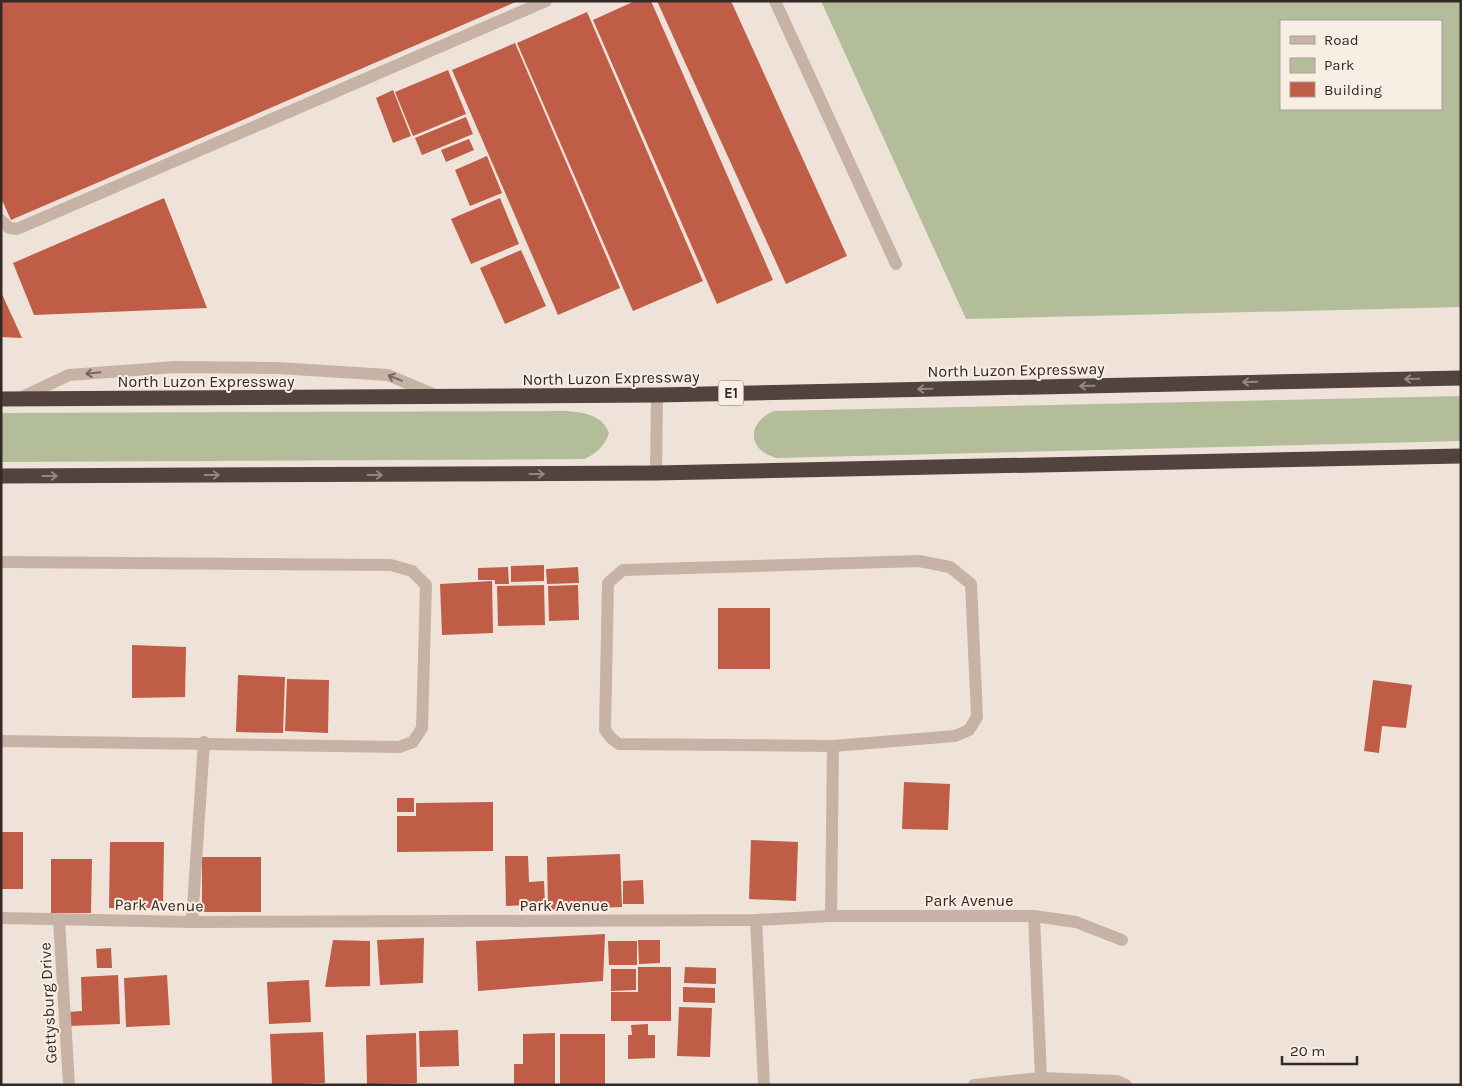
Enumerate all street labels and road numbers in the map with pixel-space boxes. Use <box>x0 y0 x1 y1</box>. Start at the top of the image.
street label: North Luzon Expressway <box>927 359 1105 381</box>
street label: North Luzon Expressway <box>522 367 700 389</box>
street label: North Luzon Expressway <box>117 372 295 391</box>
road number: E1 <box>718 380 744 406</box>
street label: Park Avenue <box>925 891 1013 910</box>
street label: Park Avenue <box>114 895 204 915</box>
street label: Park Avenue <box>520 896 608 915</box>
street label: Gettysburg Drive <box>35 942 61 1064</box>

